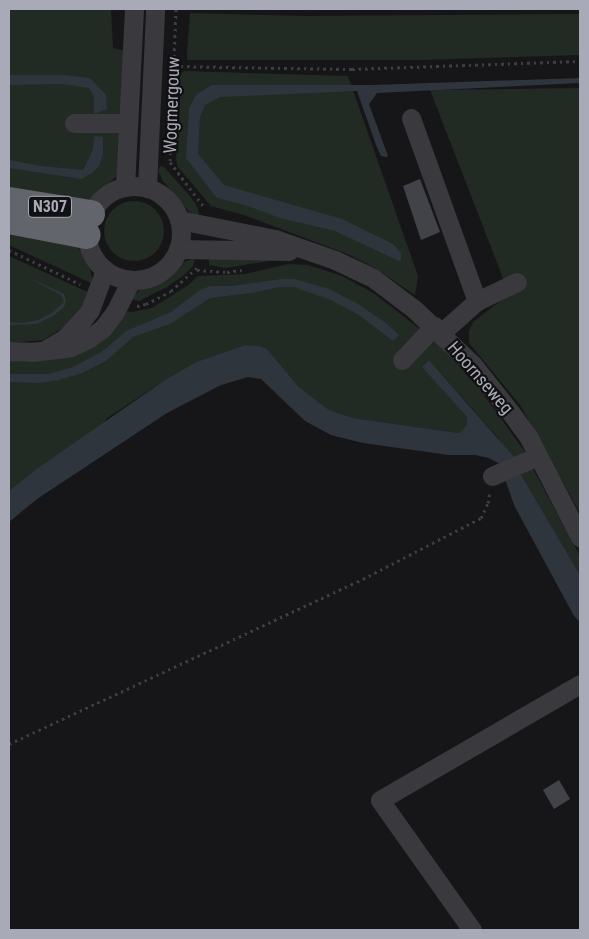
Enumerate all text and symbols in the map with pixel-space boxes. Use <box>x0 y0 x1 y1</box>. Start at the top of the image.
street label: Wogmergouw <box>160 56 184 154</box>
road number: N307 <box>28 193 72 220</box>
street label: Hoornseweg <box>443 337 517 419</box>

